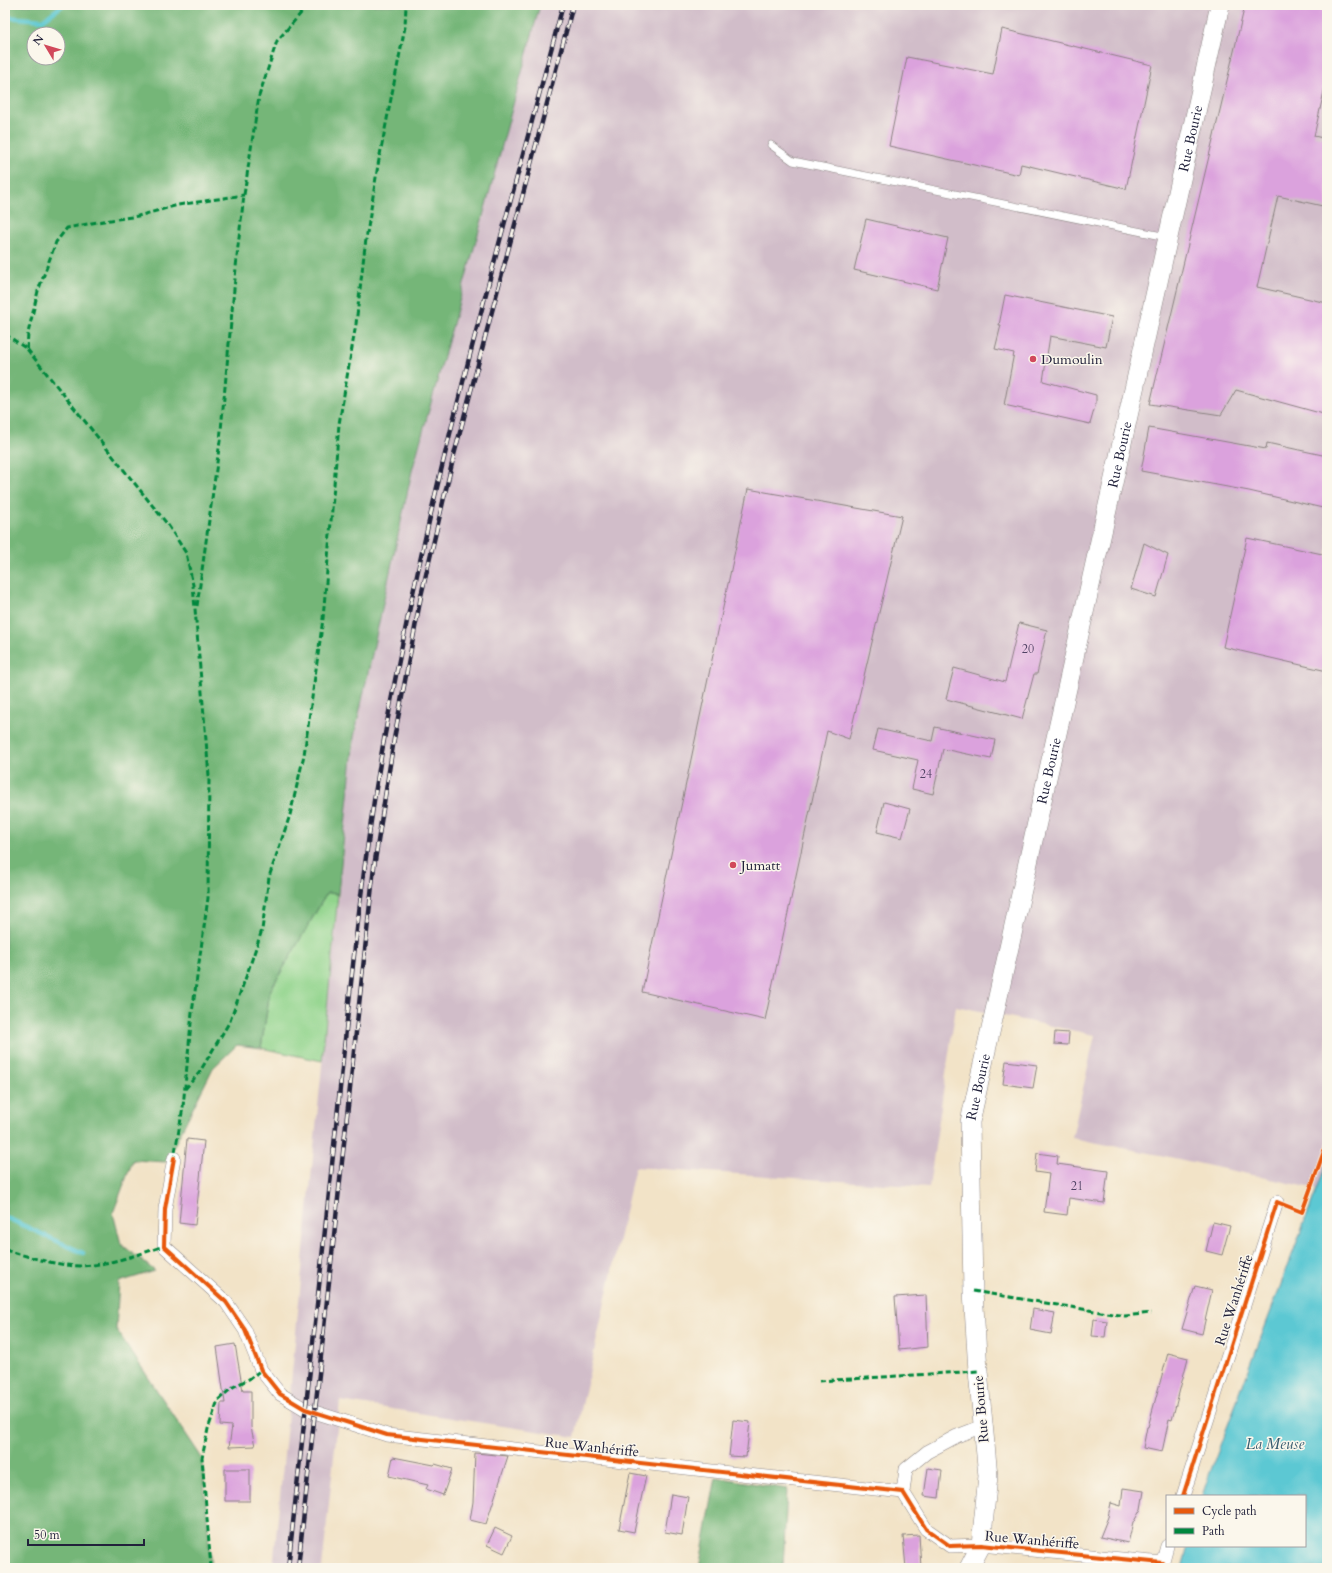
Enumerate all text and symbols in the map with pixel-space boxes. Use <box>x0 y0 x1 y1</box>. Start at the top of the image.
north arrow <box>26 26 66 66</box>
text: N <box>30 31 48 49</box>
street label: Rue Bourie <box>1174 103 1207 173</box>
place label: Dumoulin <box>1041 350 1103 369</box>
marker: Dumoulin <box>1028 354 1038 364</box>
street label: Rue Bourie <box>1103 419 1136 490</box>
house number: 20 <box>1022 641 1034 657</box>
street label: Rue Bourie <box>1032 736 1065 806</box>
house number: 24 <box>920 766 932 782</box>
place label: Jumatt <box>739 856 781 875</box>
marker: Jumatt <box>728 860 738 870</box>
street label: Rue Bourie <box>961 1052 995 1122</box>
house number: 21 <box>1071 1178 1083 1194</box>
street label: Rue Wanhériffe <box>1210 1252 1258 1348</box>
street label: Rue Bourie <box>969 1374 993 1444</box>
street label: Rue Wanhériffe <box>544 1433 640 1461</box>
water label: La Meuse <box>1246 1434 1304 1454</box>
legend <box>1166 1495 1306 1547</box>
text: Cycle path <box>1202 1503 1257 1519</box>
scale bar <box>28 1521 144 1547</box>
text: Path <box>1202 1523 1225 1539</box>
street label: Rue Wanhériffe <box>984 1526 1080 1554</box>
text: 50 m <box>34 1527 61 1543</box>

